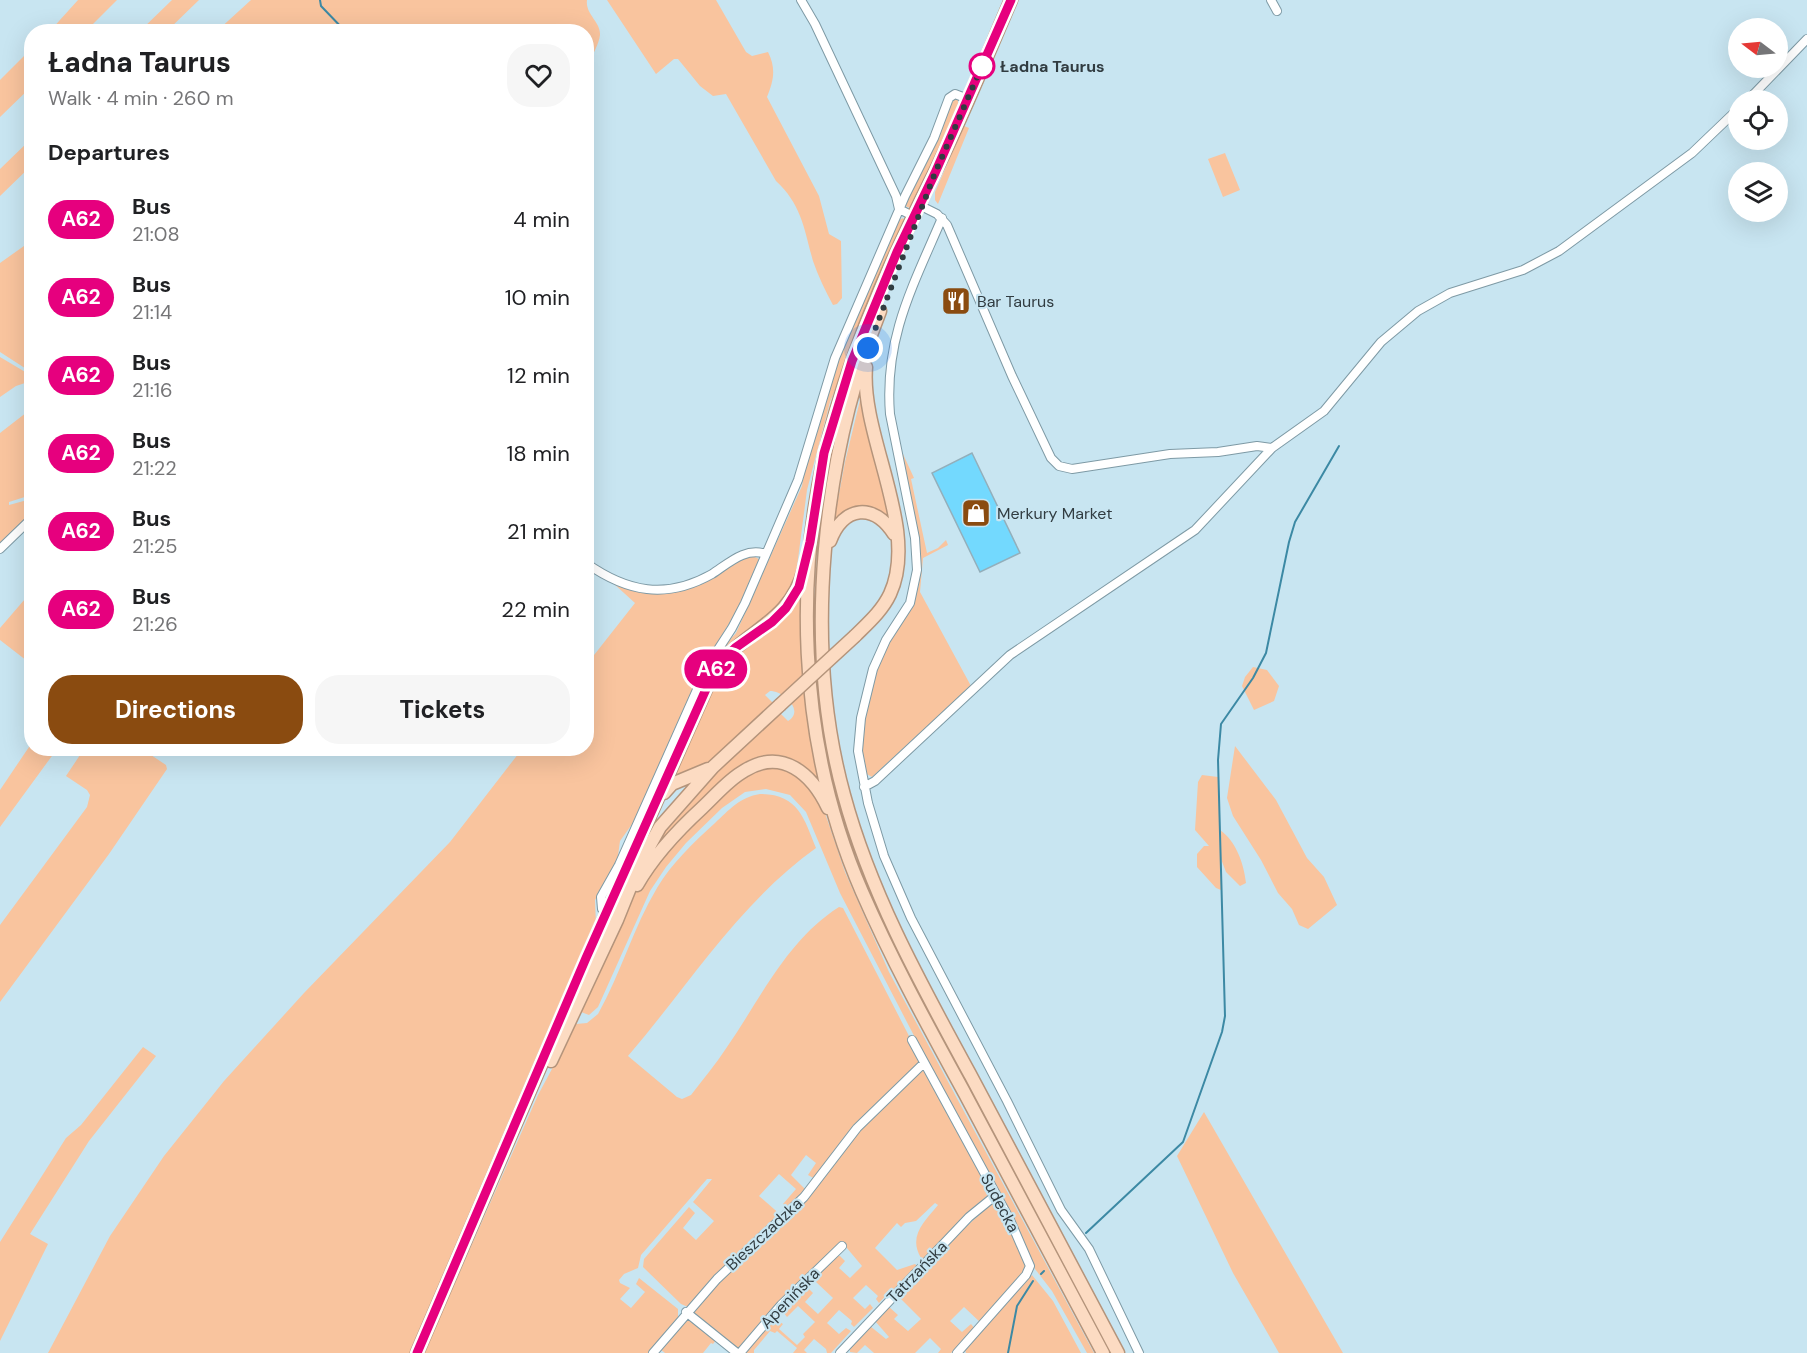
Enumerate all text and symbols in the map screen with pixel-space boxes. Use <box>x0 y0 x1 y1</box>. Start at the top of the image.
north arrow <box>1728 18 1788 78</box>
map controls <box>1728 18 1788 222</box>
text: Ładna Taurus <box>48 44 231 81</box>
button: heart <box>507 44 570 107</box>
marker: Ładna Taurus <box>969 53 995 79</box>
place label: Ładna Taurus <box>1000 56 1105 77</box>
text: Walk · 4 min · 260 m <box>48 85 233 111</box>
button: locate <box>1728 90 1788 150</box>
text: Departures <box>48 138 170 167</box>
button: layers <box>1728 162 1788 222</box>
text: Bus <box>132 192 171 221</box>
text: A62 <box>61 205 101 233</box>
text: 4 min <box>513 205 570 234</box>
text: 21:08 <box>132 221 180 247</box>
text: Bus <box>132 270 171 299</box>
text: A62 <box>61 283 101 311</box>
text: 10 min <box>505 283 570 312</box>
restaurant icon: Bar Taurus <box>940 285 972 317</box>
place label: Bar Taurus <box>977 291 1054 312</box>
text: 21:14 <box>132 299 172 325</box>
your location <box>853 333 883 363</box>
text: Bus <box>132 348 171 377</box>
text: A62 <box>61 361 101 389</box>
text: 12 min <box>507 361 570 390</box>
text: 21:16 <box>132 377 173 403</box>
text: Bus <box>132 426 171 455</box>
text: A62 <box>61 439 101 467</box>
text: 18 min <box>506 439 570 468</box>
text: 21:22 <box>132 455 177 481</box>
shop icon: Merkury Market <box>960 497 992 529</box>
place label: Merkury Market <box>997 503 1112 524</box>
text: Bus <box>132 504 171 533</box>
text: A62 <box>61 517 101 545</box>
text: 21 min <box>507 517 570 546</box>
text: 21:25 <box>132 533 178 559</box>
text: Bus <box>132 582 171 611</box>
text: A62 <box>61 595 101 623</box>
text: 22 min <box>501 595 570 624</box>
text: 21:26 <box>132 611 178 637</box>
line badge: A62 <box>682 650 750 688</box>
text: A62 <box>696 655 736 683</box>
button: Directions <box>48 675 303 744</box>
button: Tickets <box>315 675 570 744</box>
street label: Sudecka <box>976 1170 1024 1236</box>
street label: Bieszczadzka <box>721 1193 807 1275</box>
street label: Tatrzańska <box>882 1237 952 1307</box>
street label: Apenińska <box>756 1263 824 1333</box>

